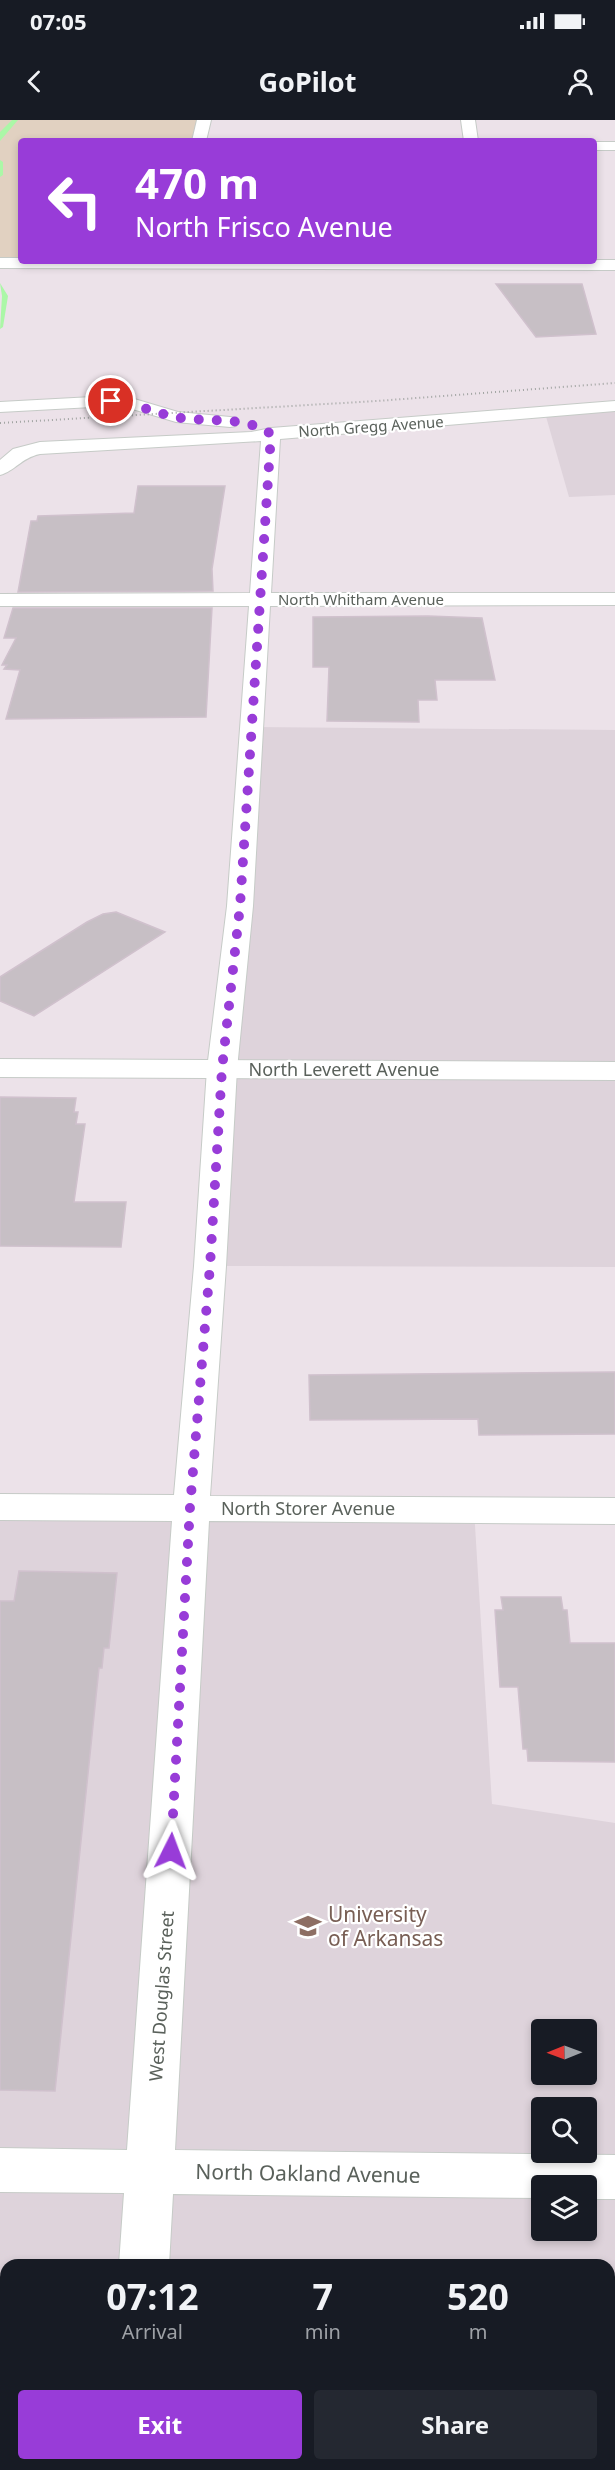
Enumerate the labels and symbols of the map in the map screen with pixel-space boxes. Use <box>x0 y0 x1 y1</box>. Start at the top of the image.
pin <box>85 375 136 426</box>
street label: North Gregg Avenue <box>298 411 444 441</box>
street label: North Whitham Avenue <box>278 589 444 609</box>
street label: North Leverett Avenue <box>249 1057 439 1081</box>
street label: North Storer Avenue <box>221 1496 395 1520</box>
position arrow <box>139 1819 203 1883</box>
place label: University of Arkansas <box>328 1900 443 1952</box>
street label: West Douglas Street <box>143 1909 179 2082</box>
school or university icon: University of Arkansas <box>293 1911 323 1941</box>
north arrow <box>531 2019 597 2085</box>
street label: North Oakland Avenue <box>195 2157 421 2189</box>

